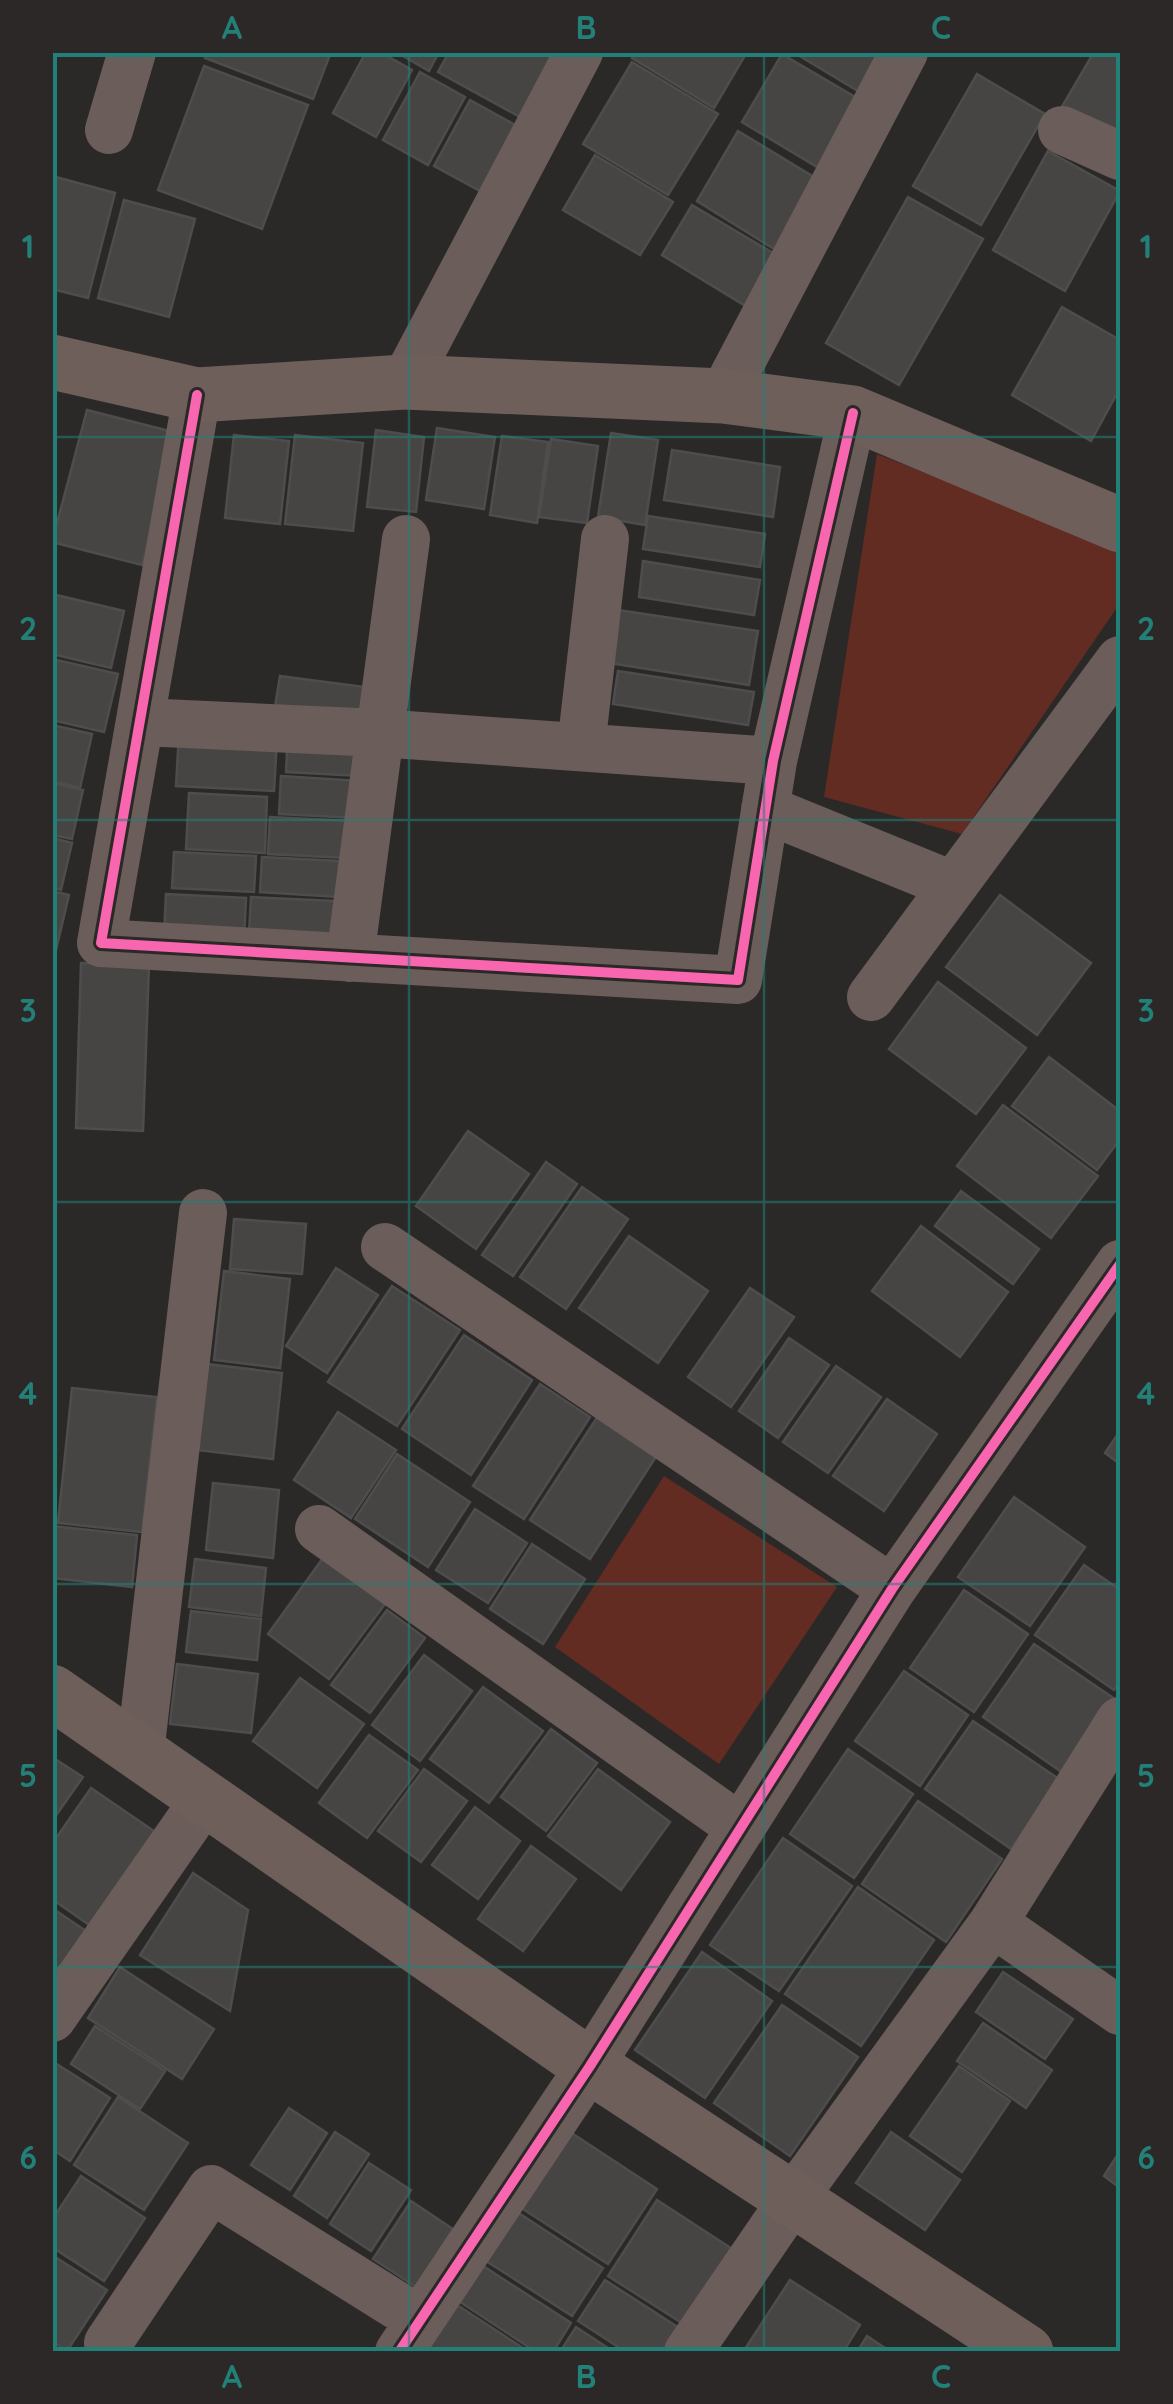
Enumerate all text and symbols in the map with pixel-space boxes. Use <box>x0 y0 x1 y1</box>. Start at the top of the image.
text: A <box>222 7 243 47</box>
text: B <box>576 7 596 47</box>
text: C <box>931 7 951 47</box>
text: 1 <box>22 226 34 266</box>
text: 1 <box>1140 226 1152 266</box>
text: 2 <box>19 608 37 648</box>
text: 2 <box>1137 608 1155 648</box>
text: 3 <box>19 990 37 1030</box>
text: 3 <box>1137 990 1155 1030</box>
text: 4 <box>19 1373 38 1413</box>
text: 4 <box>1137 1373 1156 1413</box>
text: 5 <box>19 1755 37 1795</box>
text: 5 <box>1137 1755 1155 1795</box>
text: 6 <box>19 2137 37 2177</box>
text: 6 <box>1137 2137 1155 2177</box>
text: A <box>222 2356 243 2396</box>
text: B <box>576 2356 596 2396</box>
text: C <box>931 2356 951 2396</box>

